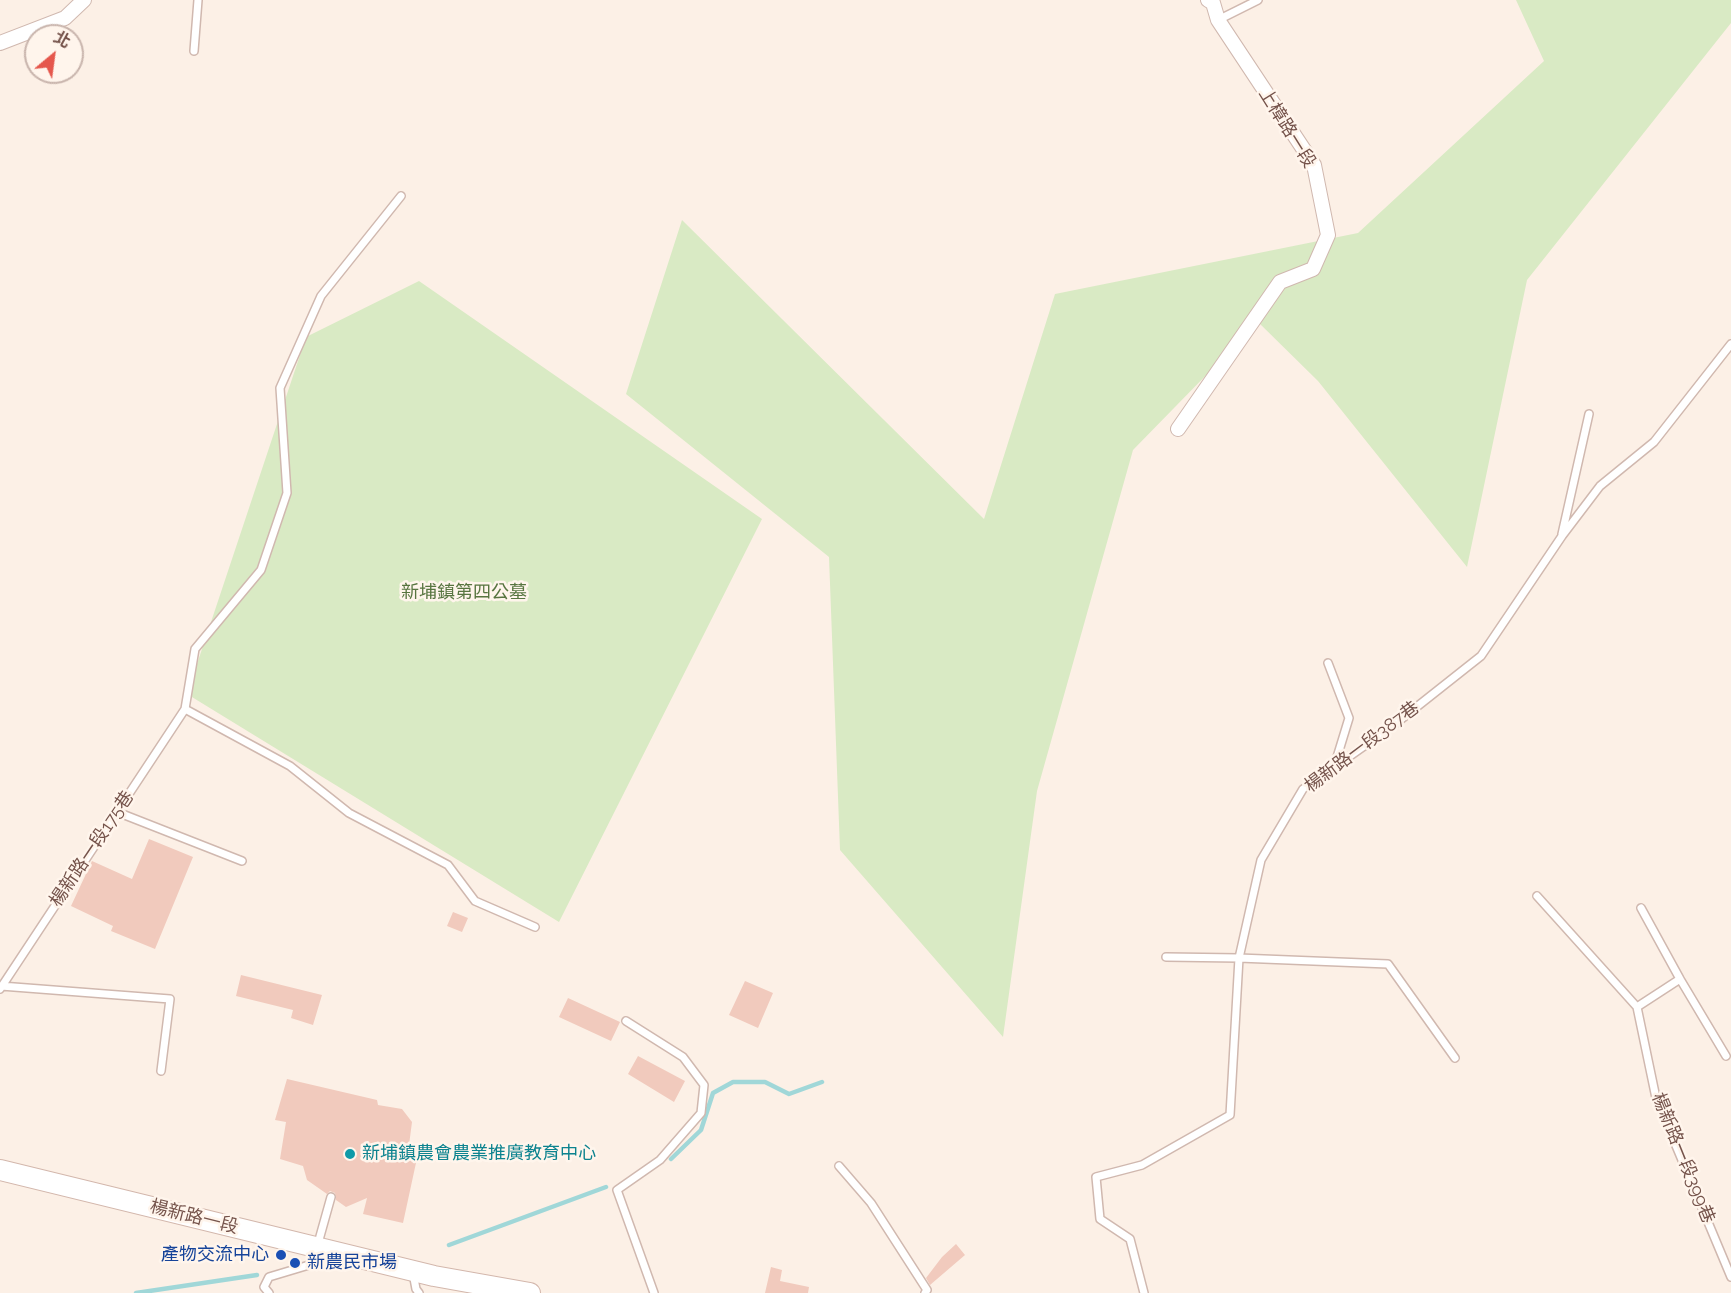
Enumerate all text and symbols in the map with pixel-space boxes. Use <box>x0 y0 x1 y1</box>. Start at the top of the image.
north arrow <box>24 24 84 84</box>
text: 北 <box>50 27 74 52</box>
street label: 上樟路一段 <box>1254 84 1320 172</box>
park label: 新埔鎮第四公墓 <box>401 582 527 604</box>
street label: 楊新路一段387巷 <box>1300 697 1424 797</box>
street label: 楊新路一段175巷 <box>45 787 139 911</box>
street label: 楊新路一段399巷 <box>1647 1090 1719 1226</box>
place label: 新埔鎮農會農業推廣教育中心 <box>362 1143 596 1165</box>
marker: 新埔鎮農會農業推廣教育中心 <box>343 1147 357 1161</box>
street label: 楊新路一段 <box>148 1196 240 1238</box>
place label: 產物交流中心 <box>161 1244 269 1266</box>
marker: 產物交流中心 <box>274 1248 288 1262</box>
place label: 新農民市場 <box>307 1252 397 1274</box>
marker: 新農民市場 <box>288 1256 302 1270</box>

